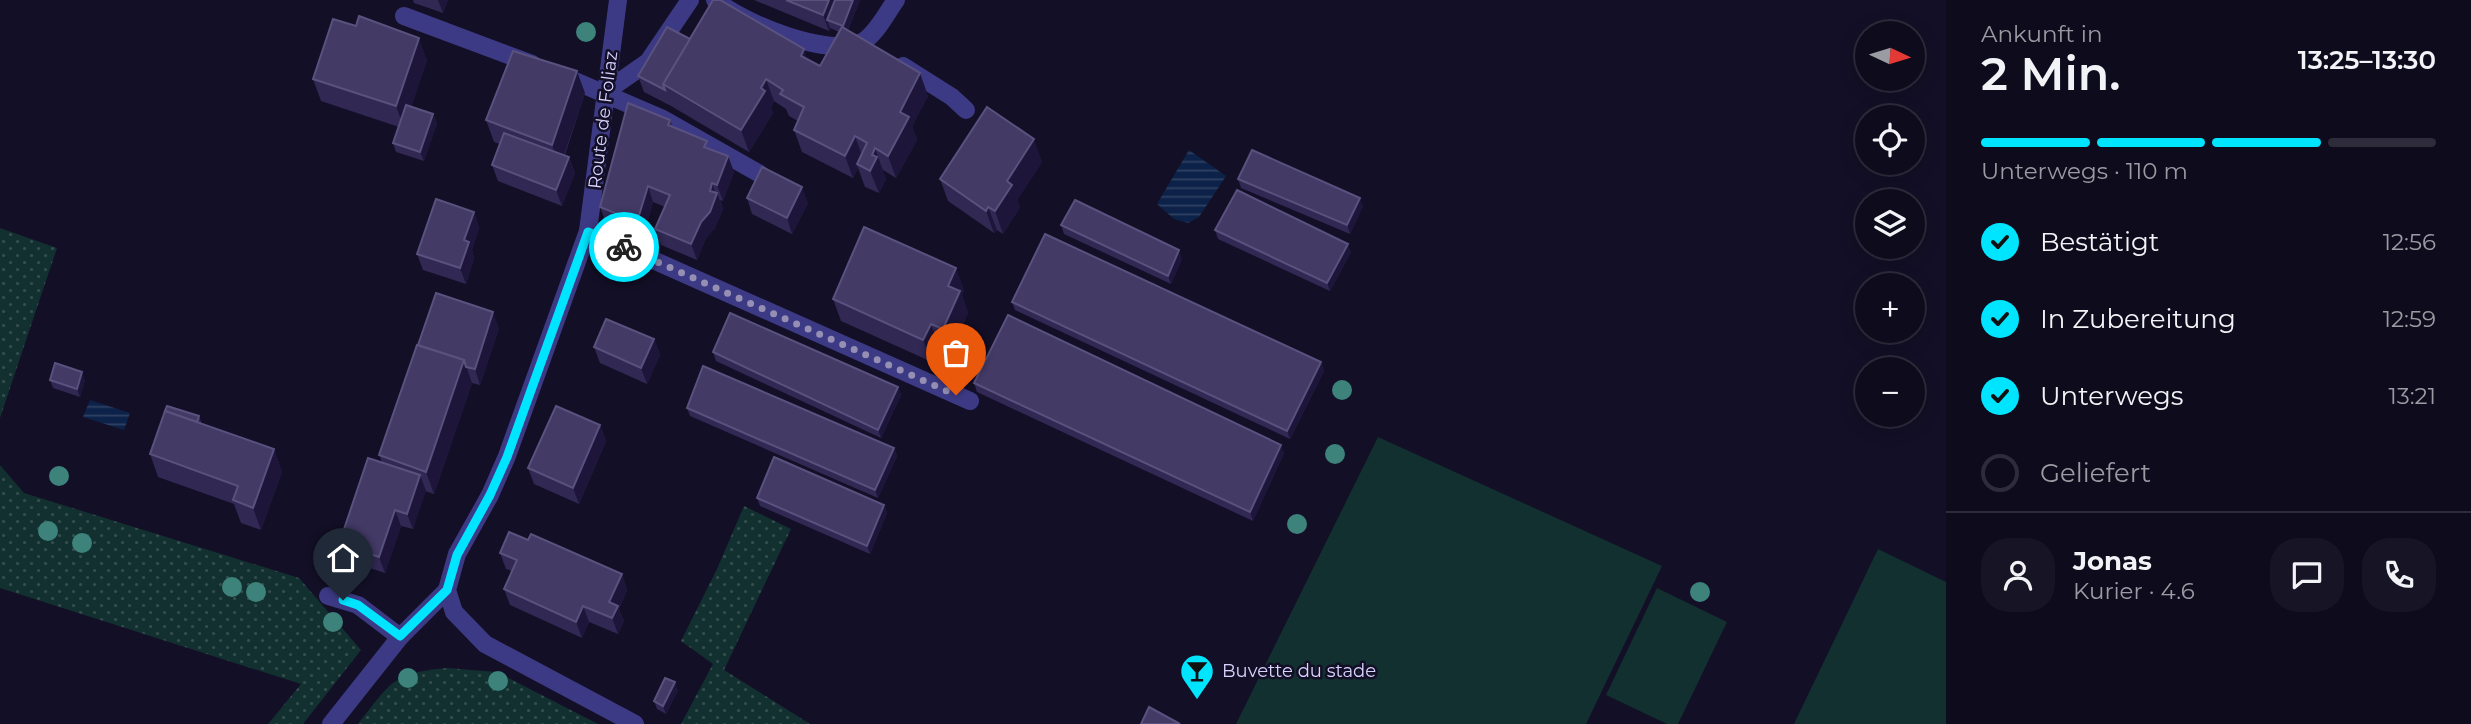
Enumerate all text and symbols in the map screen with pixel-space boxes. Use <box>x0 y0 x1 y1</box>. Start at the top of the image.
text: Ankunft in <box>1981 20 2102 48</box>
north arrow <box>1855 21 1925 91</box>
map controls <box>1855 21 1925 427</box>
text: 13:25–13:30 <box>2298 44 2436 76</box>
text: 2 Min. <box>1981 45 2120 102</box>
street label: Route de Foliaz <box>584 50 622 190</box>
button: locate <box>1855 105 1925 175</box>
text: Unterwegs · 110 m <box>1981 157 2188 185</box>
button: layers <box>1855 189 1925 259</box>
courier <box>589 212 659 282</box>
icon: check <box>1981 223 2019 261</box>
text: Bestätigt <box>2040 226 2159 258</box>
icon: bike <box>605 228 643 266</box>
text: 12:56 <box>2383 228 2436 256</box>
button: + <box>1855 273 1925 343</box>
icon: check <box>1981 300 2019 338</box>
text: In Zubereitung <box>2040 303 2236 335</box>
text: 12:59 <box>2383 305 2436 333</box>
pin <box>926 323 986 395</box>
icon: bag <box>937 334 975 372</box>
button: − <box>1855 357 1925 427</box>
icon: check <box>1981 377 2019 415</box>
text: Unterwegs <box>2040 380 2183 412</box>
text: 13:21 <box>2388 382 2436 410</box>
text: Geliefert <box>2040 457 2151 489</box>
pin <box>313 528 373 600</box>
button: person <box>1981 538 2055 612</box>
button: chat <box>2270 538 2344 612</box>
button: phone <box>2362 538 2436 612</box>
icon: home <box>324 539 362 577</box>
text: Jonas <box>2073 545 2152 577</box>
text: Kurier · 4.6 <box>2073 577 2195 605</box>
bar icon: Buvette du stade <box>1178 652 1216 701</box>
place label: Buvette du stade <box>1222 660 1376 682</box>

